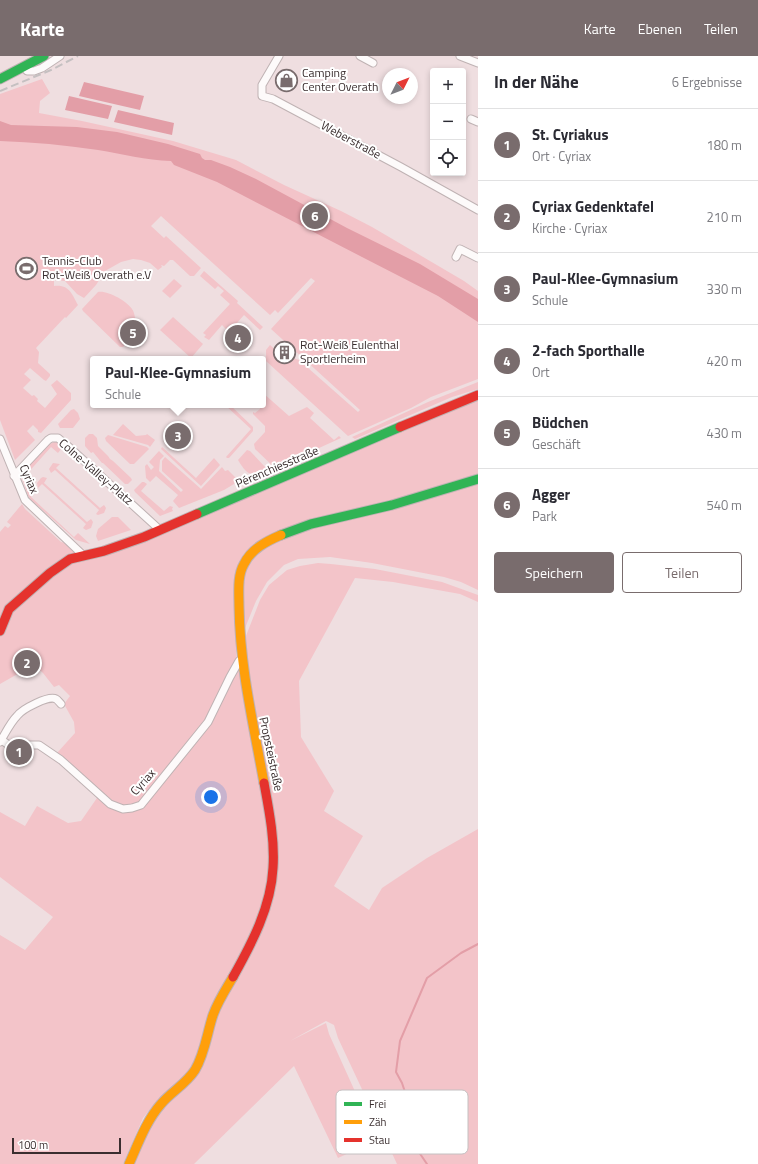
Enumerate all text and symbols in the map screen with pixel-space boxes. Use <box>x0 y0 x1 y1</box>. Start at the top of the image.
text: Karte <box>20 14 65 43</box>
text: Karte <box>584 18 616 39</box>
text: Ebenen <box>638 18 682 39</box>
text: Teilen <box>704 18 738 39</box>
place label: Camping Center Overath <box>302 63 378 96</box>
shop icon: Camping Center Overath <box>274 67 300 93</box>
north arrow <box>382 68 418 104</box>
map controls <box>430 68 466 176</box>
button: + <box>430 68 466 104</box>
text: In der Nähe <box>494 69 579 95</box>
text: 6 Ergebnisse <box>672 72 742 92</box>
button: − <box>430 104 466 140</box>
street label: Weberstraße <box>318 116 385 163</box>
text: St. Cyriakus <box>532 123 608 146</box>
text: 1 <box>503 135 511 155</box>
text: 180 m <box>706 135 742 155</box>
button: locate <box>430 140 466 176</box>
text: Ort · Cyriax <box>532 146 591 166</box>
text: Cyriax Gedenktafel <box>532 195 654 218</box>
pin: 6 <box>302 201 328 231</box>
text: 2 <box>503 207 511 227</box>
text: 210 m <box>706 207 742 227</box>
text: Kirche · Cyriax <box>532 218 607 238</box>
place label: Tennis-Club Rot-Weiß Overath e.V <box>42 251 151 284</box>
sports icon: Tennis-Club Rot-Weiß Overath e.V <box>14 255 40 281</box>
text: Paul-Klee-Gymnasium <box>532 267 678 290</box>
text: 3 <box>503 279 511 299</box>
text: 330 m <box>706 279 742 299</box>
text: Schule <box>532 290 568 310</box>
pin: 5 <box>120 318 146 348</box>
pin: 4 <box>225 323 251 353</box>
place label: Rot-Weiß Eulenthal Sportlerheim <box>300 335 399 368</box>
building icon: Rot-Weiß Eulenthal Sportlerheim <box>271 339 297 365</box>
text: 2-fach Sporthalle <box>532 339 645 362</box>
text: 4 <box>503 351 511 371</box>
text: 420 m <box>706 351 742 371</box>
popup <box>90 356 266 408</box>
text: Paul-Klee-Gymnasium <box>105 361 251 384</box>
text: Ort <box>532 362 550 382</box>
text: Schule <box>105 384 141 404</box>
text: Büdchen <box>532 411 589 434</box>
pin: 3 <box>165 421 191 451</box>
text: 5 <box>503 423 511 443</box>
text: 430 m <box>706 423 742 443</box>
street label: Colne-Valley-Platz <box>55 434 138 509</box>
text: Geschäft <box>532 434 581 454</box>
street label: Pérenchiesstraße <box>232 441 321 493</box>
street label: Cyriax <box>15 461 45 497</box>
text: Agger <box>532 483 570 506</box>
text: 6 <box>503 495 511 515</box>
text: 540 m <box>706 495 742 515</box>
text: Park <box>532 506 557 526</box>
button: Speichern <box>494 552 614 593</box>
button: Teilen <box>622 552 742 593</box>
pin: 2 <box>14 648 40 678</box>
street label: Propsteistraße <box>254 715 289 793</box>
pin: 1 <box>6 737 32 767</box>
street label: Cyriax <box>125 764 160 799</box>
your location <box>201 787 221 807</box>
legend <box>336 1090 468 1154</box>
text: Frei <box>369 1096 386 1112</box>
text: Zäh <box>369 1114 386 1130</box>
text: Stau <box>369 1132 390 1148</box>
scale bar <box>12 1136 121 1155</box>
text: 100 m <box>18 1137 48 1153</box>

